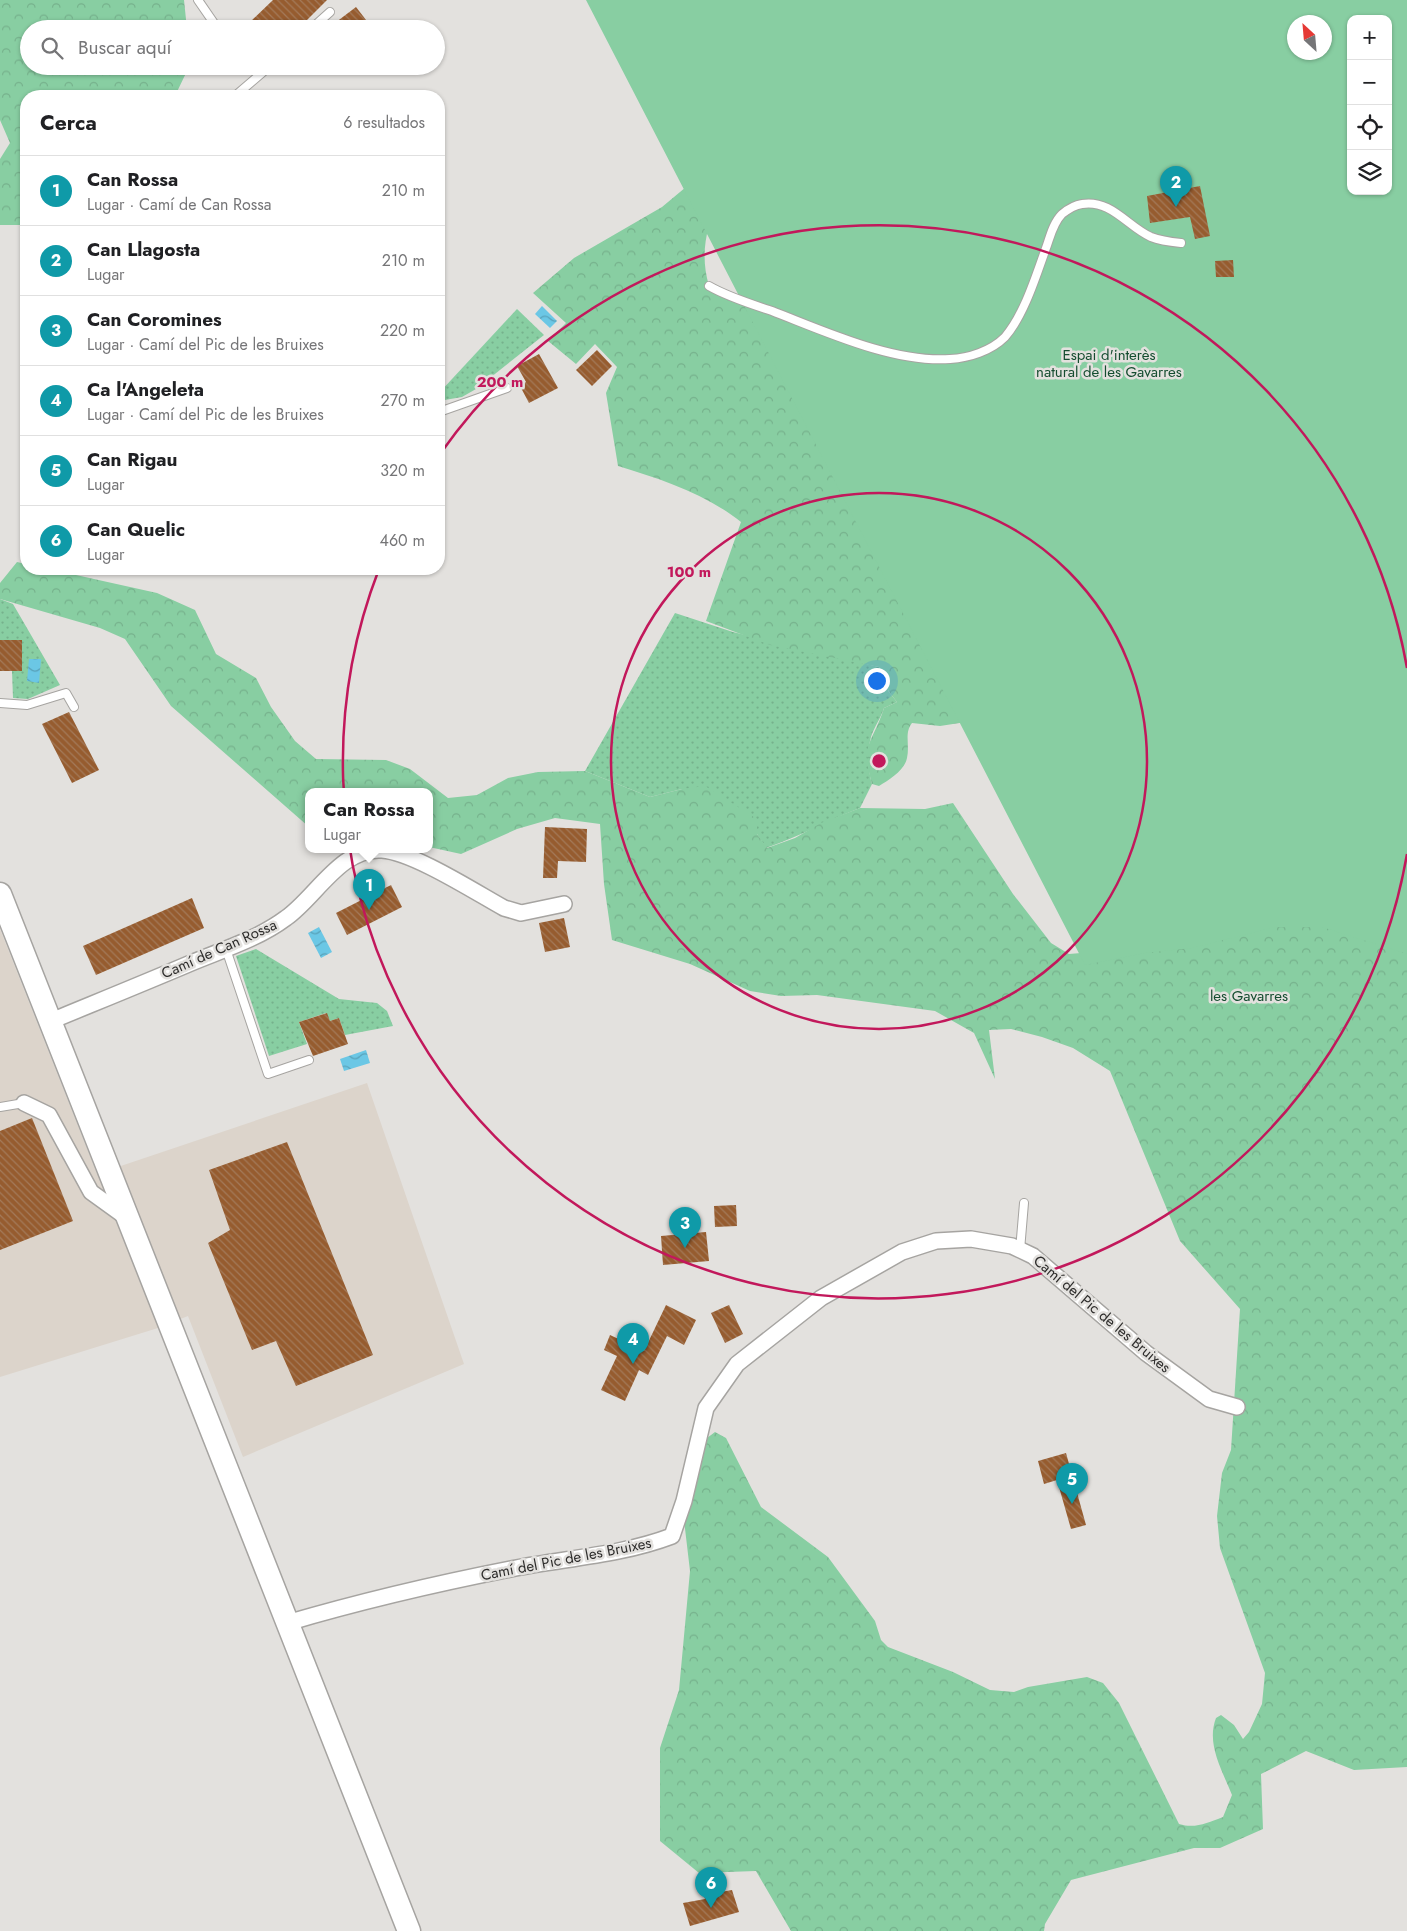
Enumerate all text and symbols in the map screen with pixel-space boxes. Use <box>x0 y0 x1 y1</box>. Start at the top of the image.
north arrow <box>1287 15 1332 60</box>
map controls <box>1347 15 1392 195</box>
button: + <box>1347 15 1392 60</box>
search box <box>20 20 445 75</box>
icon: search <box>38 34 66 62</box>
text: Buscar aquí <box>78 34 172 61</box>
button: − <box>1347 60 1392 105</box>
button: locate <box>1347 105 1392 150</box>
text: Cerca <box>40 108 97 138</box>
text: 6 resultados <box>343 111 425 134</box>
button: layers <box>1347 150 1392 195</box>
text: Can Rossa <box>87 166 178 193</box>
pin: 2 <box>1160 166 1192 207</box>
text: 1 <box>52 179 60 202</box>
text: 210 m <box>382 179 425 202</box>
text: Lugar · Camí de Can Rossa <box>87 193 271 216</box>
text: Can Llagosta <box>87 236 200 263</box>
text: 2 <box>51 249 61 272</box>
text: 210 m <box>382 249 425 272</box>
text: Lugar <box>87 263 125 286</box>
text: Can Coromines <box>87 306 222 333</box>
text: 3 <box>51 319 61 342</box>
text: 220 m <box>380 319 425 342</box>
text: Lugar · Camí del Pic de les Bruixes <box>87 333 324 356</box>
park label: Espai d'interès natural de les Gavarres <box>1036 344 1182 383</box>
text: 200 m <box>477 371 523 393</box>
text: Ca l'Angeleta <box>87 376 204 403</box>
text: 4 <box>50 389 62 412</box>
text: 270 m <box>381 389 425 412</box>
text: Lugar · Camí del Pic de les Bruixes <box>87 403 324 426</box>
text: Can Rigau <box>87 446 177 473</box>
text: 5 <box>51 459 61 482</box>
text: 320 m <box>380 459 425 482</box>
text: Lugar <box>87 473 125 496</box>
text: Can Quelic <box>87 516 185 543</box>
text: 6 <box>51 529 61 552</box>
text: 460 m <box>380 529 425 552</box>
text: Lugar <box>87 543 125 566</box>
text: 100 m <box>667 561 711 583</box>
your location <box>864 668 890 694</box>
centre of rings <box>870 752 888 770</box>
popup <box>305 788 433 853</box>
text: Can Rossa <box>323 796 415 823</box>
text: Lugar <box>323 823 361 846</box>
pin: 1 <box>353 869 385 910</box>
street label: Camí de Can Rossa <box>158 914 280 984</box>
park label: les Gavarres <box>1210 985 1288 1007</box>
pin: 3 <box>669 1207 701 1248</box>
street label: Camí del Pic de les Bruixes <box>1029 1250 1175 1378</box>
pin: 4 <box>617 1323 649 1364</box>
pin: 5 <box>1056 1463 1088 1504</box>
street label: Camí del Pic de les Bruixes <box>479 1532 653 1586</box>
pin: 6 <box>695 1867 727 1908</box>

